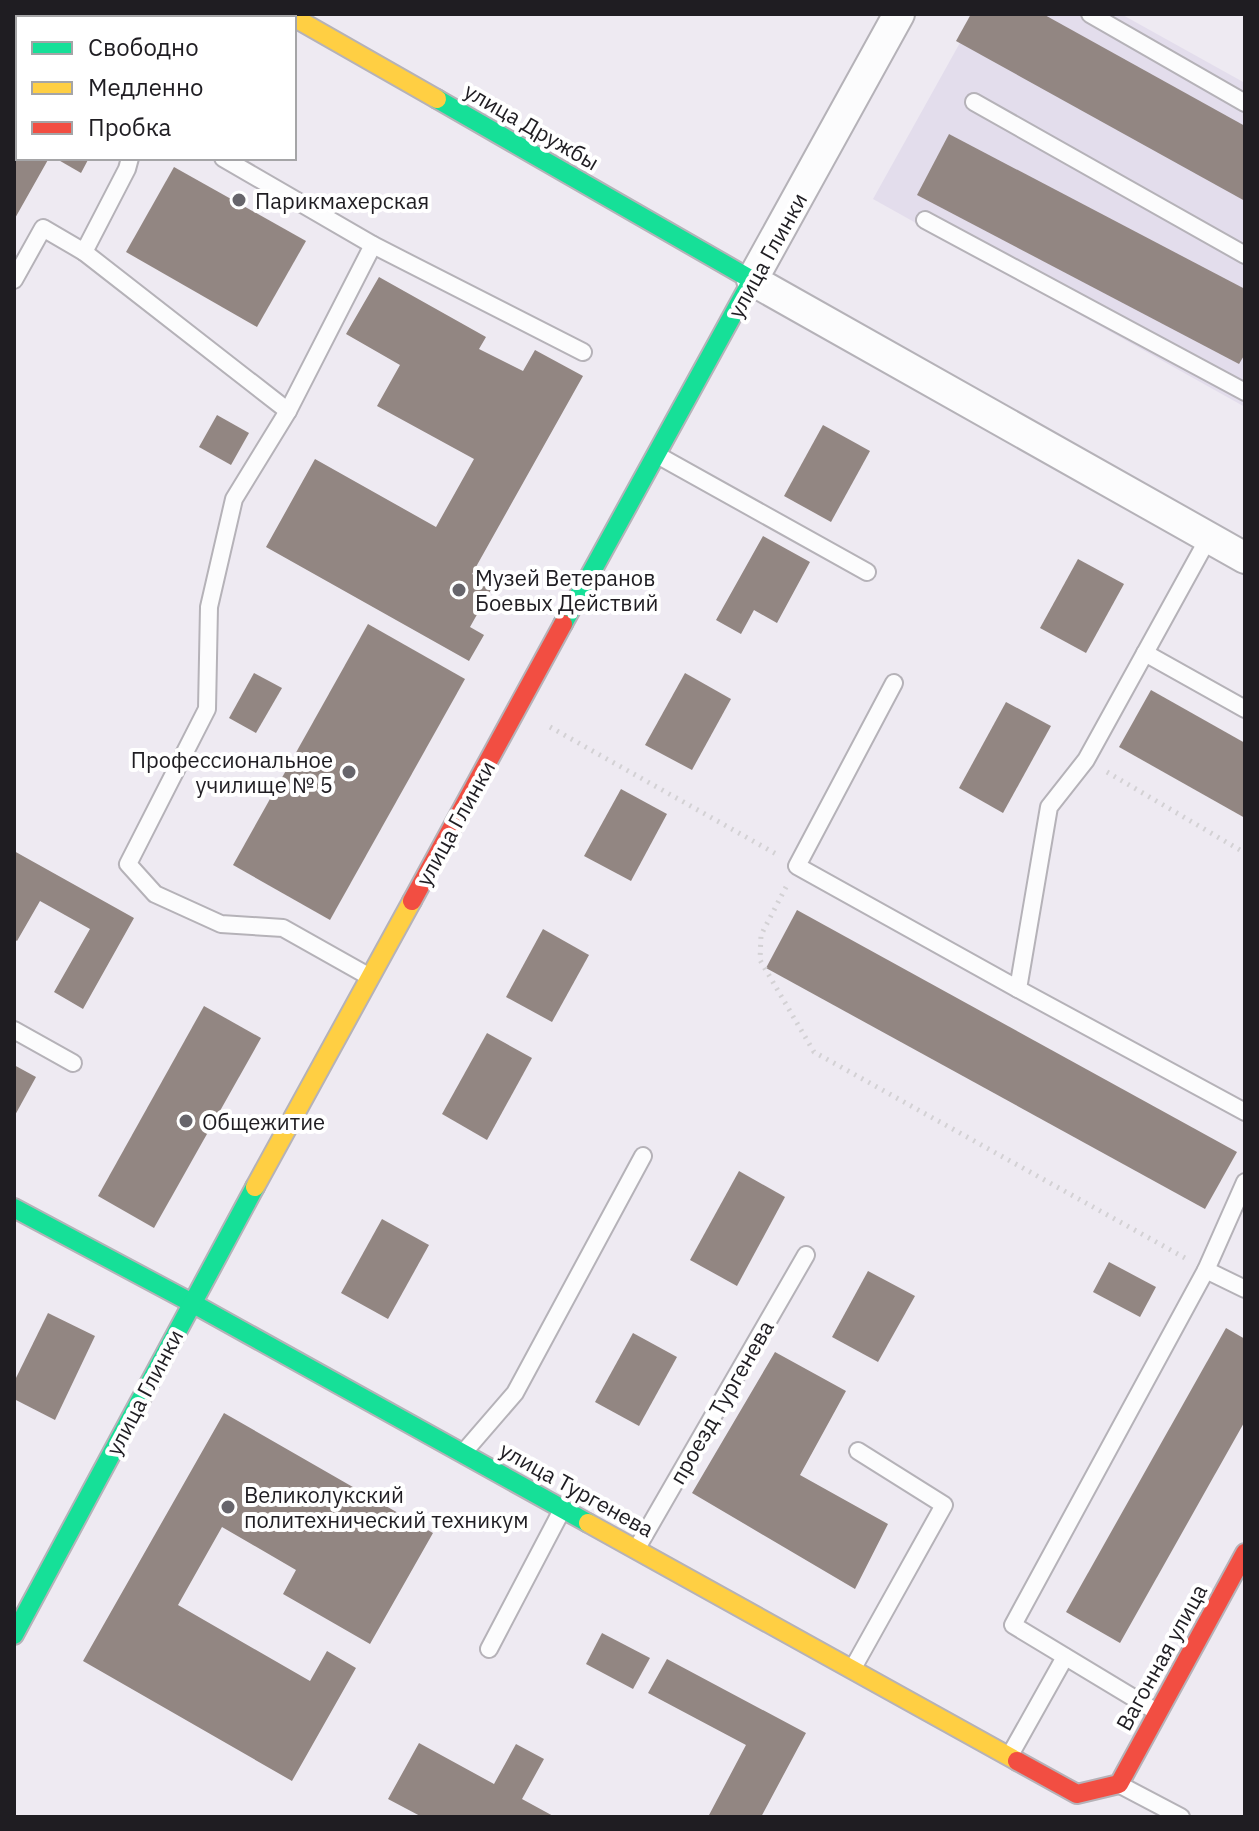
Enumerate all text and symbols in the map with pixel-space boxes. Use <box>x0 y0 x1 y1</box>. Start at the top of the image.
legend <box>16 16 296 160</box>
text: Свободно <box>88 31 199 63</box>
text: Медленно <box>88 71 204 103</box>
street label: улица Дружбы <box>459 76 605 176</box>
text: Пробка <box>88 111 172 143</box>
place label: Парикмахерская <box>255 186 429 215</box>
street label: улица Глинки <box>721 187 813 323</box>
marker: Парикмахерская <box>230 191 248 209</box>
place label: Музей Ветеранов Боевых Действий <box>475 563 659 617</box>
marker: Музей Ветеранов Боевых Действий <box>450 581 468 599</box>
place label: Профессиональное училище № 5 <box>131 745 333 799</box>
street label: улица Глинки <box>409 755 501 891</box>
marker: Профессиональное училище № 5 <box>340 763 358 781</box>
place label: Общежитие <box>202 1107 325 1136</box>
marker: Общежитие <box>177 1112 195 1130</box>
street label: проезд Тургенева <box>662 1315 780 1489</box>
street label: улица Глинки <box>99 1324 189 1460</box>
street label: улица Тургенева <box>495 1435 659 1543</box>
place label: Великолукский политехнический техникум <box>244 1480 529 1534</box>
marker: Великолукский политехнический техникум <box>219 1498 237 1516</box>
street label: Вагонная улица <box>1109 1578 1213 1735</box>

